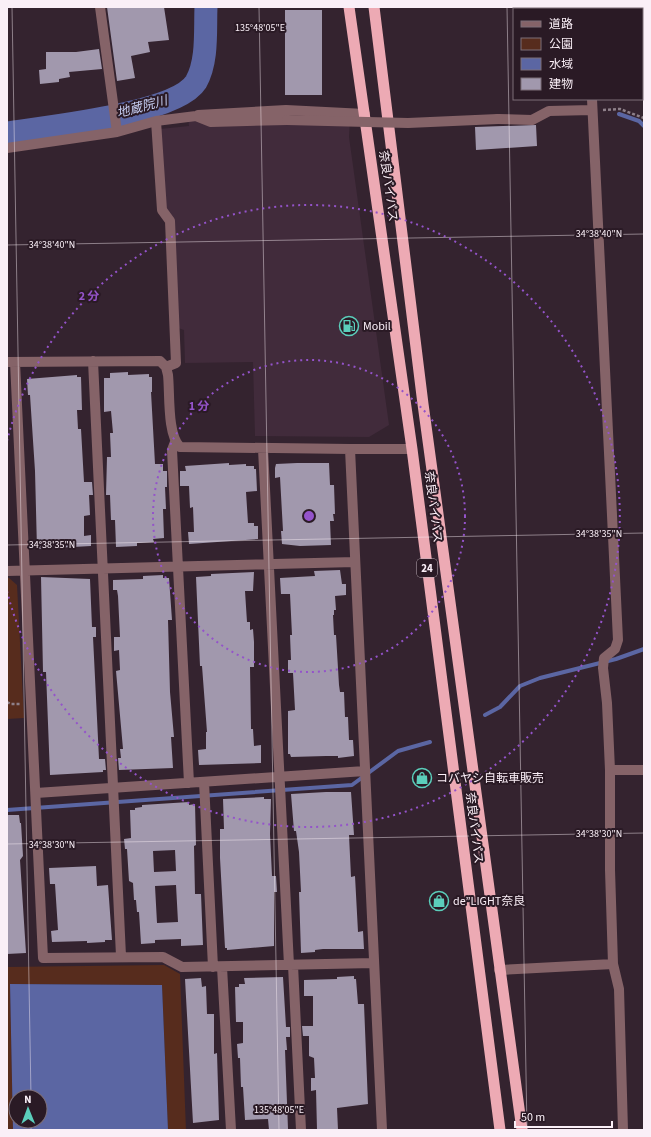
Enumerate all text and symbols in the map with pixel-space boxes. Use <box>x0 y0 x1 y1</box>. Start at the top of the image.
legend <box>513 8 643 100</box>
text: 道路 <box>549 16 573 33</box>
text: 135°48'05"E <box>235 21 285 35</box>
text: 公園 <box>549 36 573 53</box>
text: 水域 <box>549 56 573 73</box>
text: 建物 <box>549 76 573 93</box>
water label: 地蔵院川 <box>115 91 171 122</box>
street label: 奈良バイパス <box>375 149 401 223</box>
text: 34°38'40"N <box>576 227 622 241</box>
text: 34°38'40"N <box>29 238 75 252</box>
text: 2 分 <box>79 288 99 305</box>
fuel station icon: Mobil <box>338 315 360 337</box>
place label: Mobil <box>363 318 391 335</box>
text: 1 分 <box>189 398 209 415</box>
street label: 奈良バイパス <box>420 470 446 544</box>
centre of rings <box>302 509 316 523</box>
text: 34°38'35"N <box>576 527 622 541</box>
text: 34°38'35"N <box>29 538 75 552</box>
road number: 24 <box>417 559 437 577</box>
shop icon: コバヤシ自転車販売 <box>411 767 433 789</box>
place label: コバヤシ自転車販売 <box>436 770 544 787</box>
street label: 奈良バイパス <box>461 791 487 865</box>
text: 34°38'30"N <box>576 827 622 841</box>
text: 34°38'30"N <box>29 838 75 852</box>
shop icon: de”LIGHT奈良 <box>428 890 450 912</box>
place label: de”LIGHT奈良 <box>453 893 525 910</box>
north arrow <box>8 1089 48 1129</box>
text: N <box>24 1092 32 1107</box>
text: 135°48'05"E <box>254 1103 304 1117</box>
scale bar <box>515 1103 612 1129</box>
text: 50 m <box>521 1109 545 1126</box>

